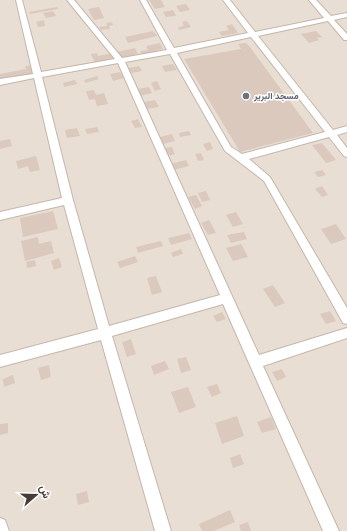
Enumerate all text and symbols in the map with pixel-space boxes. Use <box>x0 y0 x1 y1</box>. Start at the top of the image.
marker: مسجد البرير <box>241 91 251 101</box>
place label: مسجد البرير <box>253 91 299 102</box>
north arrow <box>16 475 56 515</box>
text: ش <box>37 483 53 500</box>

